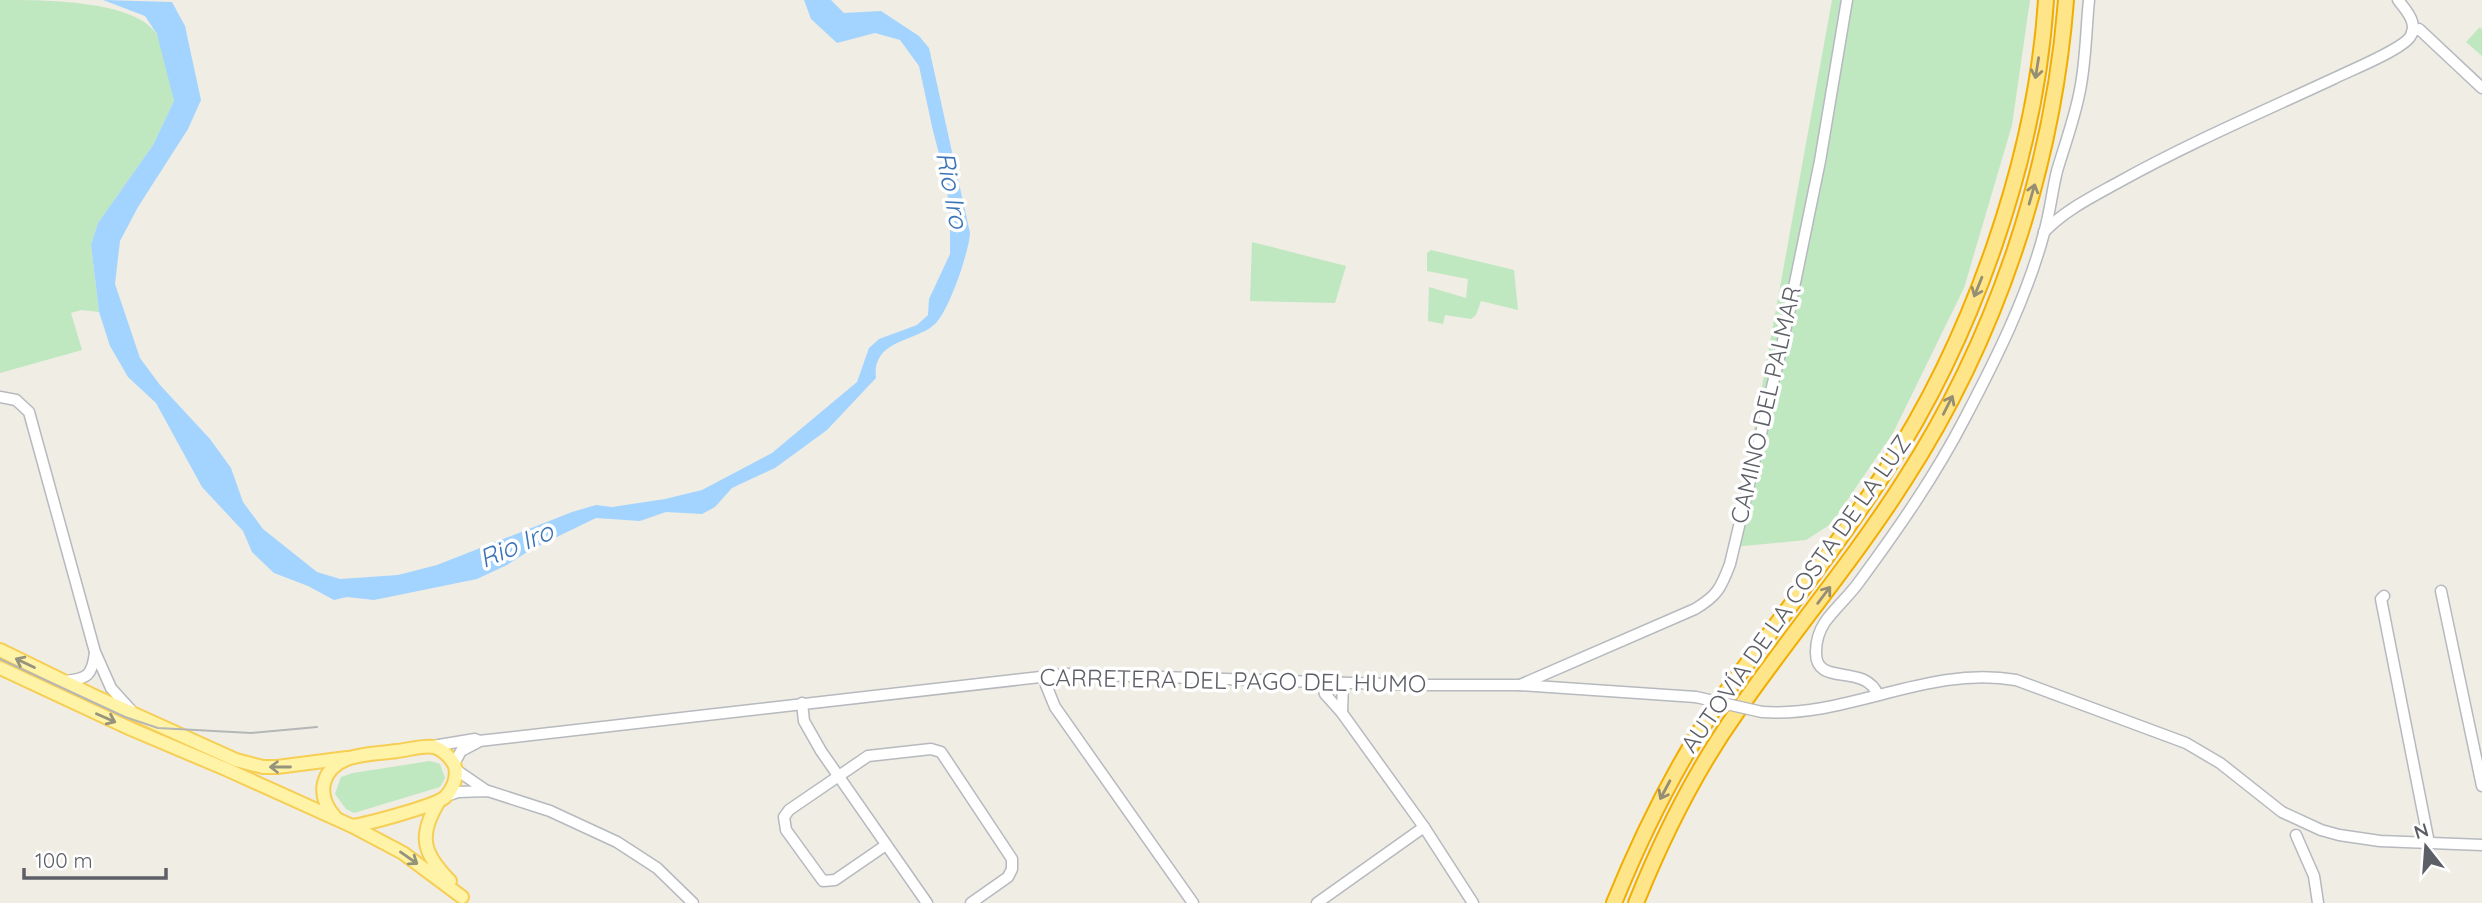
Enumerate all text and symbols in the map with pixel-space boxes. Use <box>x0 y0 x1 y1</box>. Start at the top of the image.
one-way arrow <box>2030 56 2043 79</box>
water label: Rio Iro <box>929 149 976 232</box>
one-way arrow <box>2026 183 2039 205</box>
one-way arrow <box>1970 275 1983 297</box>
street label: CAMINO DEL PALMAR <box>1723 283 1807 526</box>
one-way arrow <box>1941 395 1955 416</box>
street label: AUTOVÍA DE LA COSTA DE LA LUZ <box>1674 429 1917 758</box>
water label: Rio Iro <box>474 514 559 575</box>
one-way arrow <box>1816 586 1831 605</box>
one-way arrow <box>15 655 36 669</box>
street label: CARRETERA DEL PAGO DEL HUMO <box>1039 662 1427 698</box>
one-way arrow <box>95 712 116 725</box>
one-way arrow <box>268 760 291 774</box>
one-way arrow <box>1658 780 1672 800</box>
north arrow <box>2391 812 2461 882</box>
text: N <box>2411 817 2431 844</box>
scale bar <box>24 836 166 880</box>
text: 100 m <box>35 847 93 873</box>
one-way arrow <box>399 851 418 865</box>

